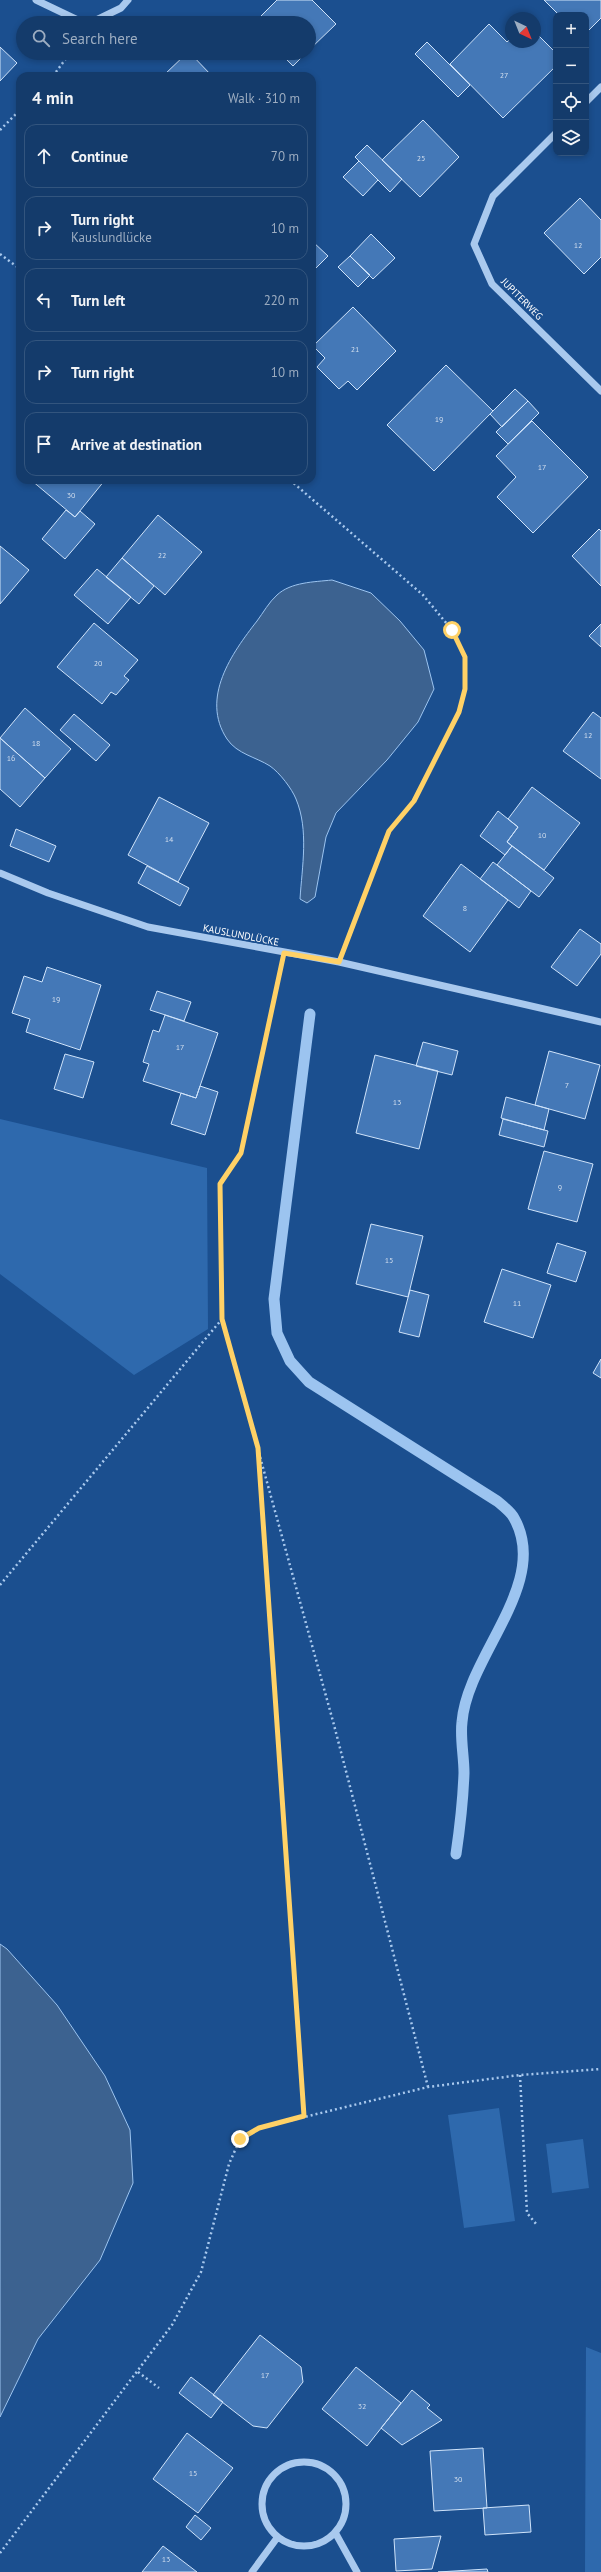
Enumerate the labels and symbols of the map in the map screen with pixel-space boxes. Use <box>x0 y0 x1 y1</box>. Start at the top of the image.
north arrow <box>505 12 541 48</box>
house number: 27 <box>500 70 508 80</box>
house number: 25 <box>417 153 425 163</box>
house number: 12 <box>574 240 582 250</box>
street label: JUPITERWEG <box>498 275 546 323</box>
house number: 21 <box>351 344 359 354</box>
house number: 19 <box>435 414 443 424</box>
house number: 17 <box>538 462 546 472</box>
house number: 30 <box>67 490 76 500</box>
house number: 22 <box>158 550 166 560</box>
route start <box>443 621 461 639</box>
house number: 20 <box>94 658 103 668</box>
house number: 12 <box>584 730 592 740</box>
house number: 18 <box>32 738 40 748</box>
house number: 16 <box>7 753 15 763</box>
house number: 10 <box>538 830 547 840</box>
house number: 14 <box>165 834 174 844</box>
house number: 8 <box>463 903 467 913</box>
street label: KAUSLUNDLÜCKE <box>202 921 280 949</box>
house number: 19 <box>52 994 60 1004</box>
house number: 17 <box>176 1042 184 1052</box>
house number: 7 <box>565 1080 569 1090</box>
house number: 13 <box>393 1097 401 1107</box>
house number: 9 <box>558 1182 562 1192</box>
house number: 15 <box>385 1255 393 1265</box>
house number: 11 <box>513 1298 521 1308</box>
route end <box>231 2130 249 2148</box>
house number: 17 <box>261 2370 269 2380</box>
house number: 32 <box>358 2401 366 2411</box>
house number: 15 <box>189 2468 197 2478</box>
house number: 30 <box>454 2474 463 2484</box>
house number: 13 <box>162 2554 170 2564</box>

